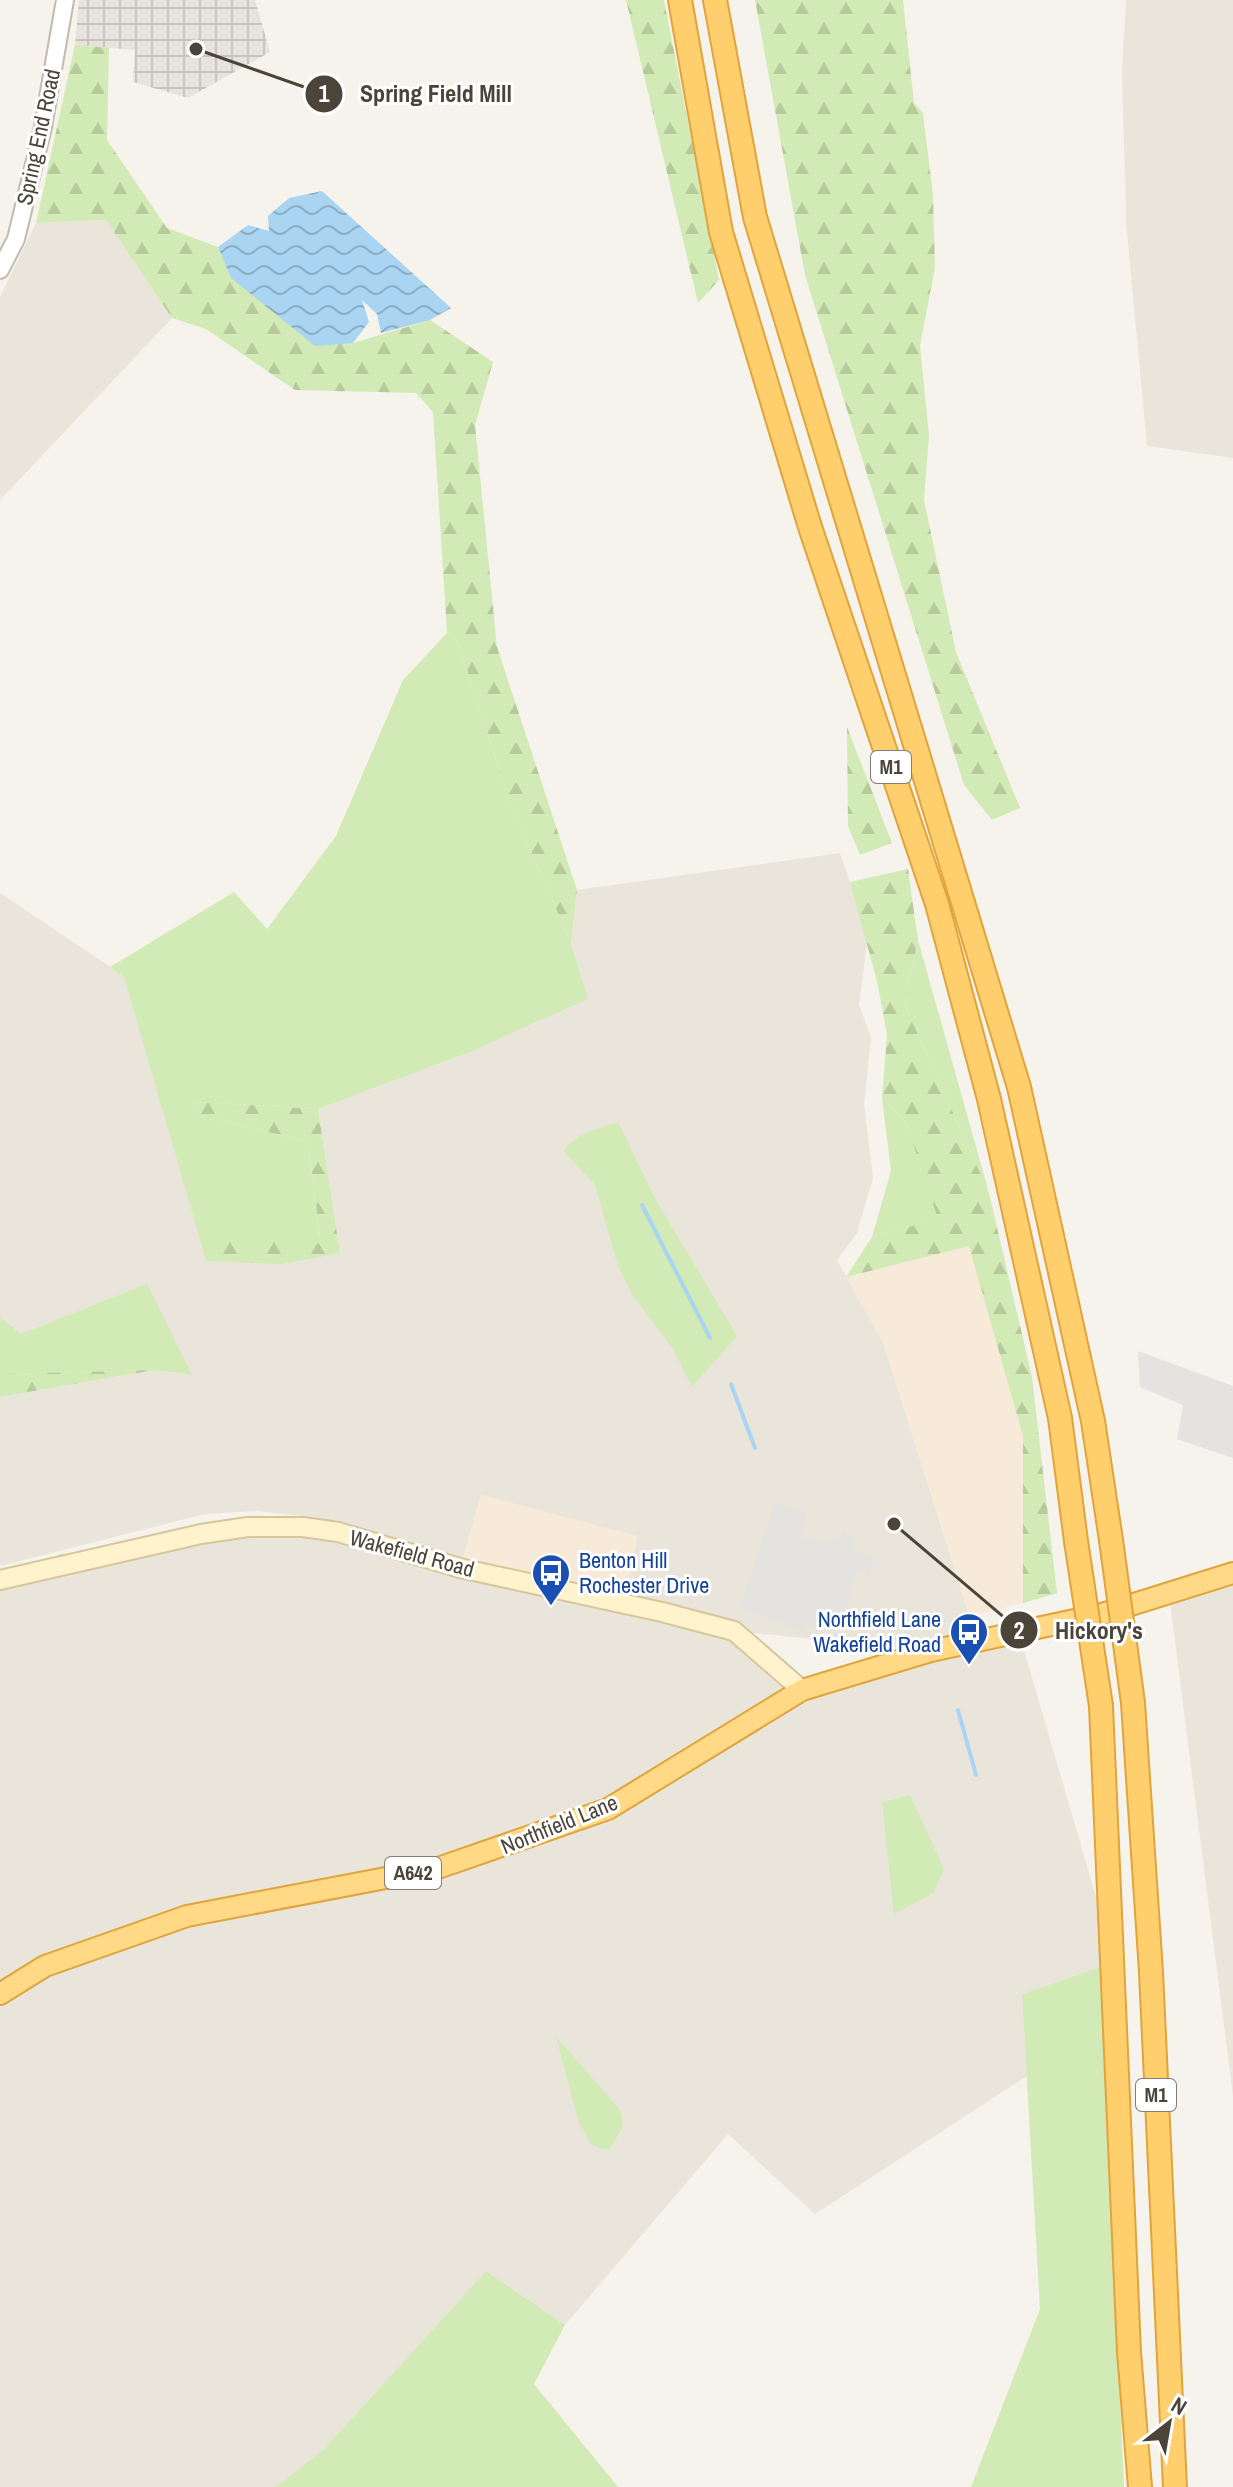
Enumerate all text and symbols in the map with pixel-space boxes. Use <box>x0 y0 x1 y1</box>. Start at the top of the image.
street label: Spring End Road <box>9 66 67 208</box>
callout: Spring Field Mill <box>304 70 528 118</box>
text: 1 <box>319 77 330 109</box>
text: Spring Field Mill <box>360 77 512 109</box>
road number: M1 <box>871 751 911 783</box>
street label: Wakefield Road <box>346 1522 478 1584</box>
place label: Benton Hill Rochester Drive <box>579 1545 709 1600</box>
bus stop icon: Benton Hill Rochester Drive <box>530 1552 572 1607</box>
place label: Northfield Lane Wakefield Road <box>813 1604 941 1659</box>
callout: Hickory's <box>999 1606 1159 1654</box>
bus stop icon: Northfield Lane Wakefield Road <box>948 1611 990 1666</box>
text: 2 <box>1014 1614 1025 1646</box>
text: Hickory's <box>1055 1614 1143 1646</box>
street label: Northfield Lane <box>496 1787 622 1861</box>
road number: A642 <box>385 1857 441 1889</box>
road number: M1 <box>1136 2079 1176 2111</box>
north arrow <box>1129 2383 1209 2463</box>
text: N <box>1166 2390 1193 2422</box>

